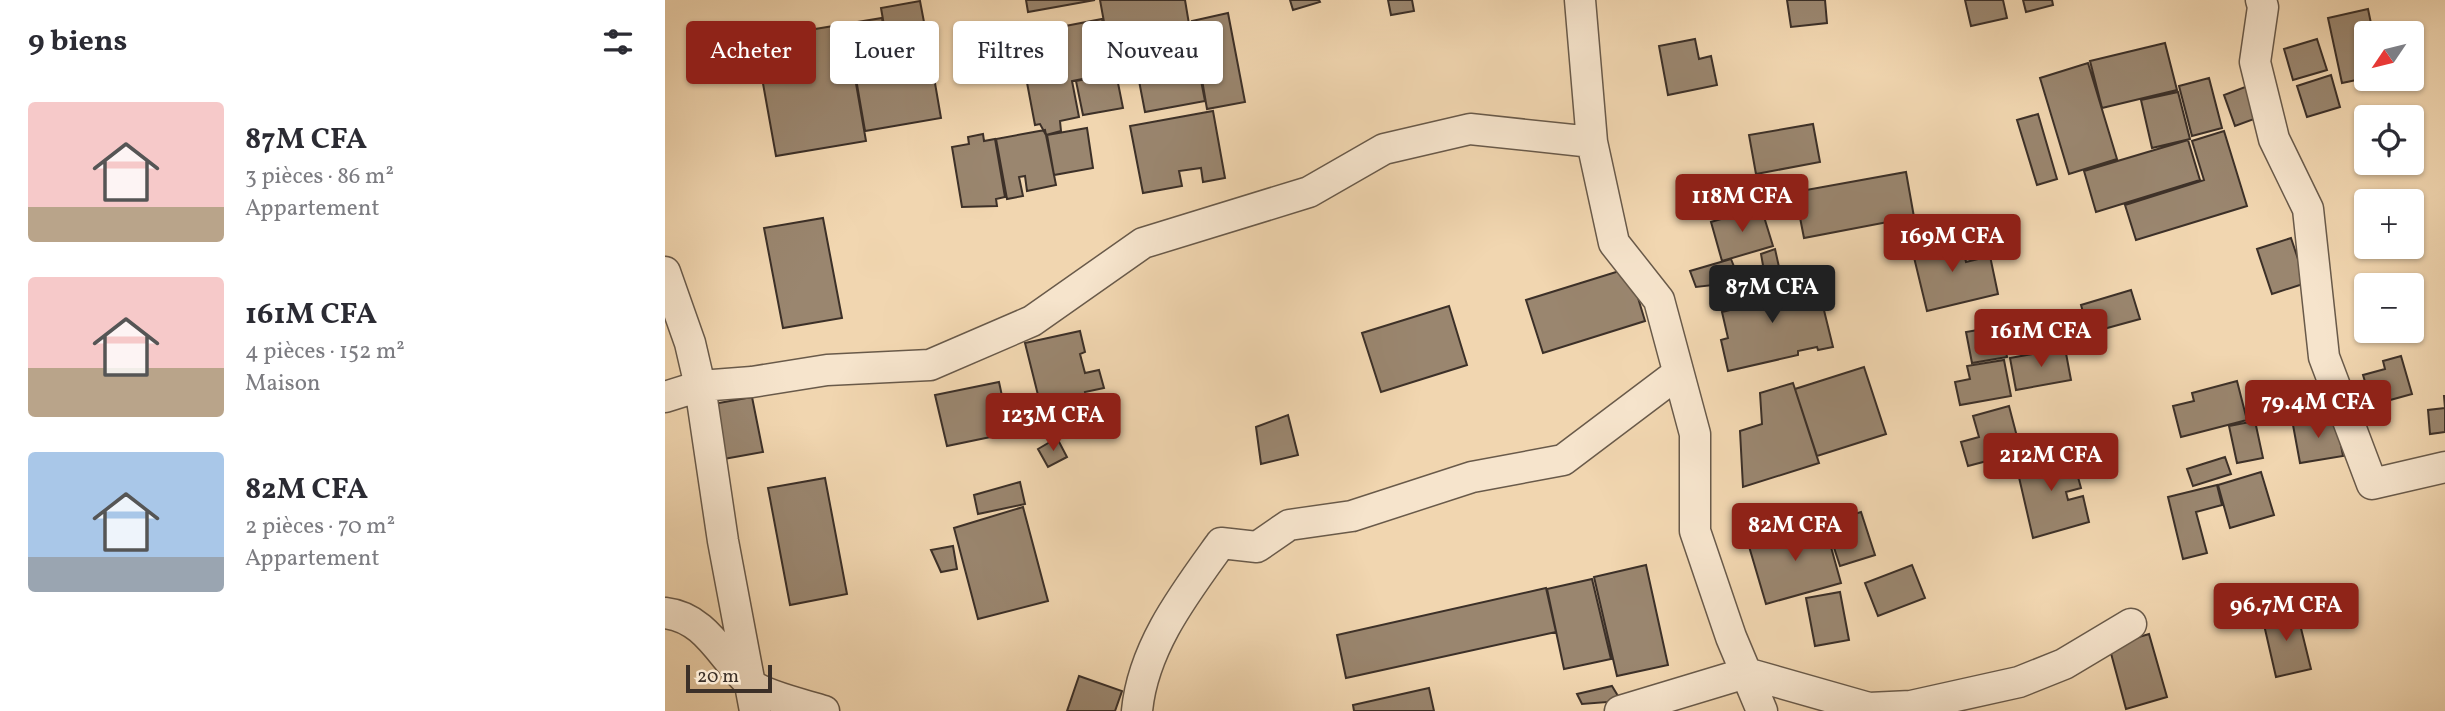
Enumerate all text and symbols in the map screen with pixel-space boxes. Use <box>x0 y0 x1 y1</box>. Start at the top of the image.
text: 9 biens <box>28 21 127 63</box>
chip: Acheter <box>686 21 816 84</box>
chip: Louer <box>830 21 939 84</box>
chip: Filtres <box>953 21 1068 84</box>
chip: Nouveau <box>1082 21 1223 84</box>
north arrow <box>2354 21 2424 91</box>
map controls <box>2354 21 2424 343</box>
icon: filters <box>599 23 637 61</box>
button: locate <box>2354 105 2424 175</box>
text: 87M CFA <box>245 119 367 161</box>
icon: home <box>84 130 168 214</box>
text: 3 pièces · 86 m² <box>245 161 394 193</box>
pin: 118M CFA <box>1670 174 1814 234</box>
text: 118M CFA <box>1691 181 1793 213</box>
button: + <box>2354 189 2424 259</box>
text: Appartement <box>245 193 380 225</box>
pin: 169M CFA <box>1880 215 2024 274</box>
text: 169M CFA <box>1900 221 2004 253</box>
pin: 87M CFA <box>1707 266 1837 325</box>
text: 87M CFA <box>1725 272 1819 304</box>
button: − <box>2354 273 2424 343</box>
text: 161M CFA <box>245 294 377 336</box>
icon: home <box>84 305 168 389</box>
pin: 161M CFA <box>1969 310 2113 369</box>
text: 161M CFA <box>1990 316 2092 348</box>
text: 4 pièces · 152 m² <box>245 336 405 368</box>
text: Maison <box>245 368 321 400</box>
pin: 79.4M CFA <box>2238 380 2398 440</box>
text: 79.4M CFA <box>2261 387 2375 419</box>
pin: 123M CFA <box>981 393 1125 453</box>
text: 123M CFA <box>1002 400 1104 432</box>
pin: 212M CFA <box>1979 434 2123 493</box>
text: 212M CFA <box>1999 440 2103 472</box>
text: 82M CFA <box>245 469 368 511</box>
icon: home <box>84 480 168 564</box>
pin: 82M CFA <box>1730 504 1860 563</box>
text: 82M CFA <box>1748 510 1842 542</box>
text: 2 pièces · 70 m² <box>245 511 395 543</box>
text: Appartement <box>245 543 380 575</box>
pin: 96.7M CFA <box>2206 584 2366 643</box>
text: 96.7M CFA <box>2230 590 2342 622</box>
scale bar <box>686 662 772 694</box>
text: 20 m <box>697 664 739 690</box>

